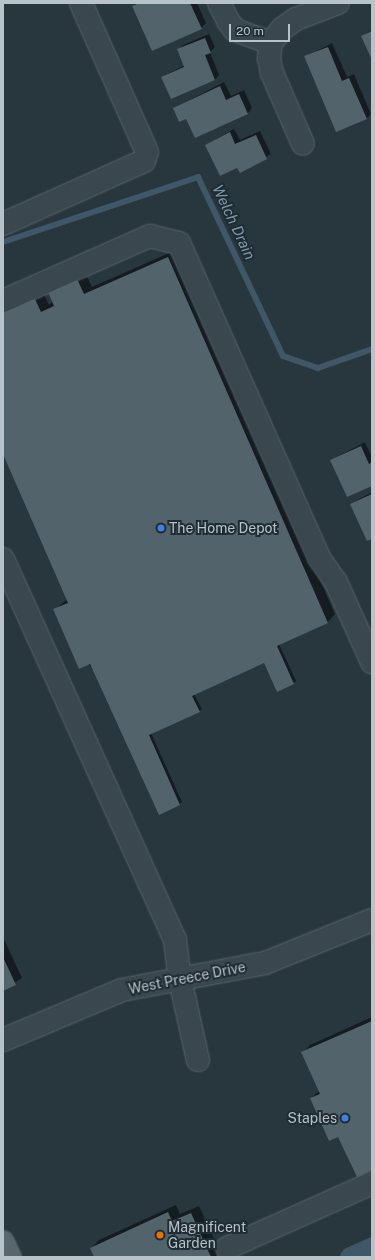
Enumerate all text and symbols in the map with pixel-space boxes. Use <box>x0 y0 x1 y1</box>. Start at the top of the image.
scale bar <box>231 16 292 42</box>
text: 20 m <box>236 24 264 38</box>
water label: Welch Drain <box>209 182 259 262</box>
place label: The Home Depot <box>169 520 278 536</box>
marker: The Home Depot <box>156 523 166 533</box>
street label: West Preece Drive <box>127 958 247 998</box>
place label: Staples <box>288 1110 337 1126</box>
marker: Staples <box>340 1113 350 1123</box>
place label: Magnificent Garden <box>168 1219 246 1252</box>
marker: Magnificent Garden <box>155 1230 165 1240</box>

